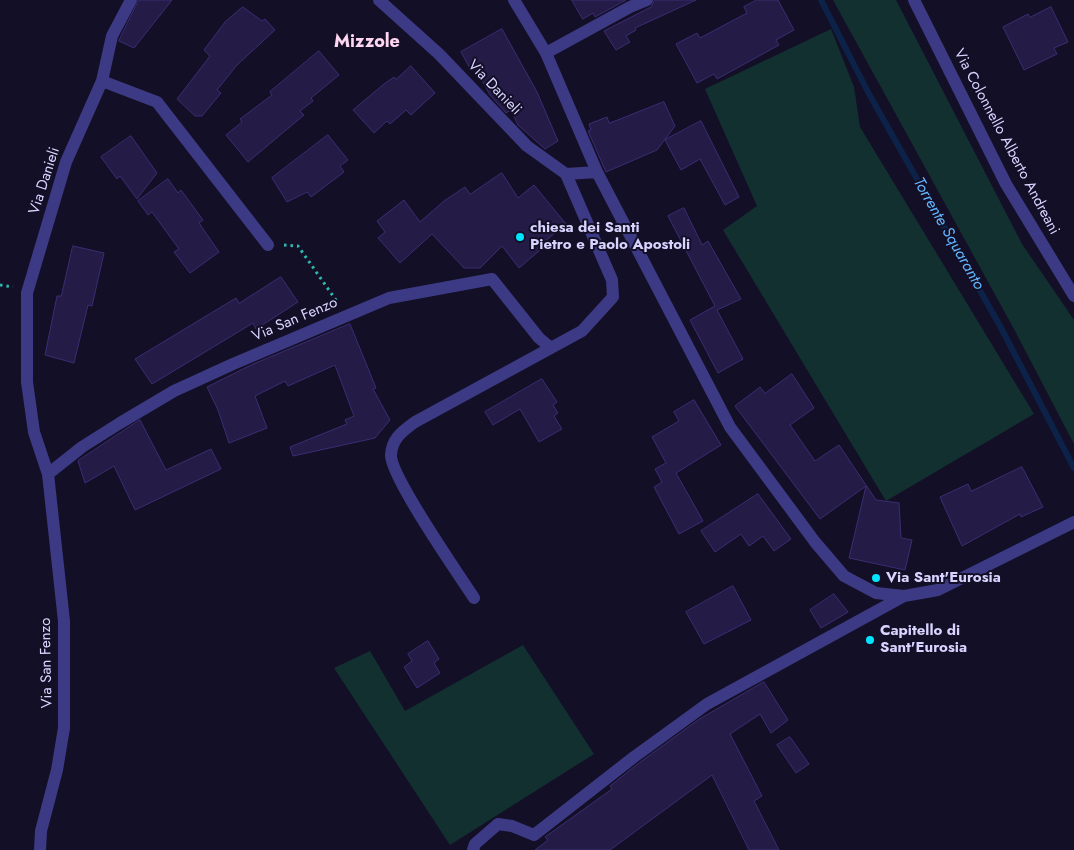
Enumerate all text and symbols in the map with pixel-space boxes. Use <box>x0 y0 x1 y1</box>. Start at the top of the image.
district label: Mizzole <box>334 32 400 54</box>
street label: Via Colonnello Alberto Andreani <box>949 46 1063 238</box>
street label: Via Danieli <box>463 57 525 119</box>
street label: Via Danieli <box>26 145 64 217</box>
water label: Torrente Squaranto <box>908 175 988 293</box>
place label: chiesa dei Santi Pietro e Paolo Apostoli <box>530 219 690 254</box>
marker: chiesa dei Santi Pietro e Paolo Apostoli <box>514 231 526 243</box>
street label: Via San Fenzo <box>250 294 340 346</box>
place label: Via Sant'Eurosia <box>886 569 1001 587</box>
marker: Via Sant'Eurosia <box>870 572 882 584</box>
street label: Via San Fenzo <box>37 617 57 709</box>
place label: Capitello di Sant'Eurosia <box>880 622 967 657</box>
marker: Capitello di Sant'Eurosia <box>864 634 876 646</box>

